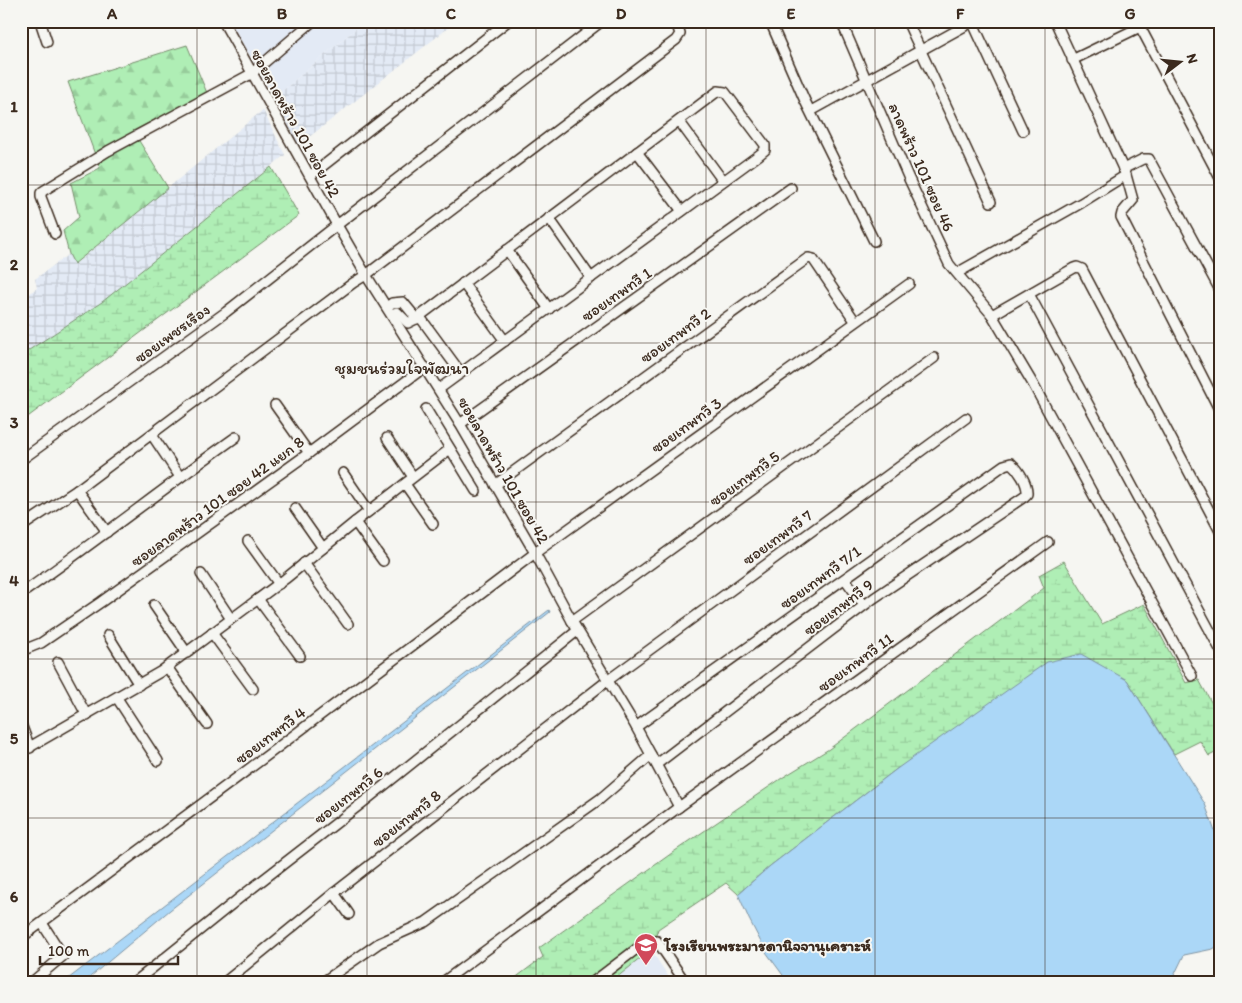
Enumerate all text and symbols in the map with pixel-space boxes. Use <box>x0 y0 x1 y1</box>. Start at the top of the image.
text: A <box>106 4 118 23</box>
text: B <box>277 4 288 23</box>
text: C <box>446 4 457 23</box>
text: D <box>616 4 627 23</box>
text: E <box>787 4 796 23</box>
text: F <box>956 4 965 23</box>
text: G <box>1124 4 1136 23</box>
north arrow <box>1154 38 1204 88</box>
street label: ซอยลาดพร้าว 101 ซอย 42 <box>247 46 344 201</box>
text: N <box>1183 52 1201 65</box>
text: 1 <box>10 97 18 116</box>
street label: ลาดพร้าว 101 ซอย 46 <box>885 100 958 234</box>
text: 2 <box>10 255 19 274</box>
street label: ซอยเทพทวี 1 <box>578 263 655 325</box>
street label: ซอยเพชรเรือง <box>131 300 214 367</box>
street label: ซอยเทพทวี 2 <box>636 303 715 367</box>
district label: ชุมชนร่วมใจพัฒนา <box>335 357 469 379</box>
street label: ซอยเทพทวี 3 <box>647 393 725 457</box>
street label: ซอยลาดพร้าว 101 ซอย 42 <box>454 394 554 547</box>
text: 3 <box>10 413 19 432</box>
street label: ซอยลาดพร้าว 101 ซอย 42 แยก 8 <box>127 432 308 571</box>
street label: ซอยเทพทวี 5 <box>705 447 783 510</box>
street label: ซอยเทพทวี 7 <box>739 506 816 569</box>
street label: ซอยเทพทวี 7/1 <box>776 541 865 613</box>
text: 4 <box>9 571 19 590</box>
street label: ซอยเทพทวี 9 <box>800 575 877 640</box>
street label: ซอยเทพทวี 11 <box>814 628 897 696</box>
street label: ซอยเทพทวี 4 <box>231 702 310 768</box>
text: 5 <box>10 729 19 748</box>
street label: ซอยเทพทวี 6 <box>310 763 387 828</box>
street label: ซอยเทพทวี 8 <box>368 785 445 851</box>
text: 6 <box>10 887 19 906</box>
school or university icon: โรงเรียนพระมารดานิจจานุเคราะห์ <box>633 932 659 966</box>
scale bar <box>40 933 178 965</box>
place label: โรงเรียนพระมารดานิจจานุเคราะห์ <box>663 936 871 957</box>
text: 100 m <box>48 942 90 960</box>

